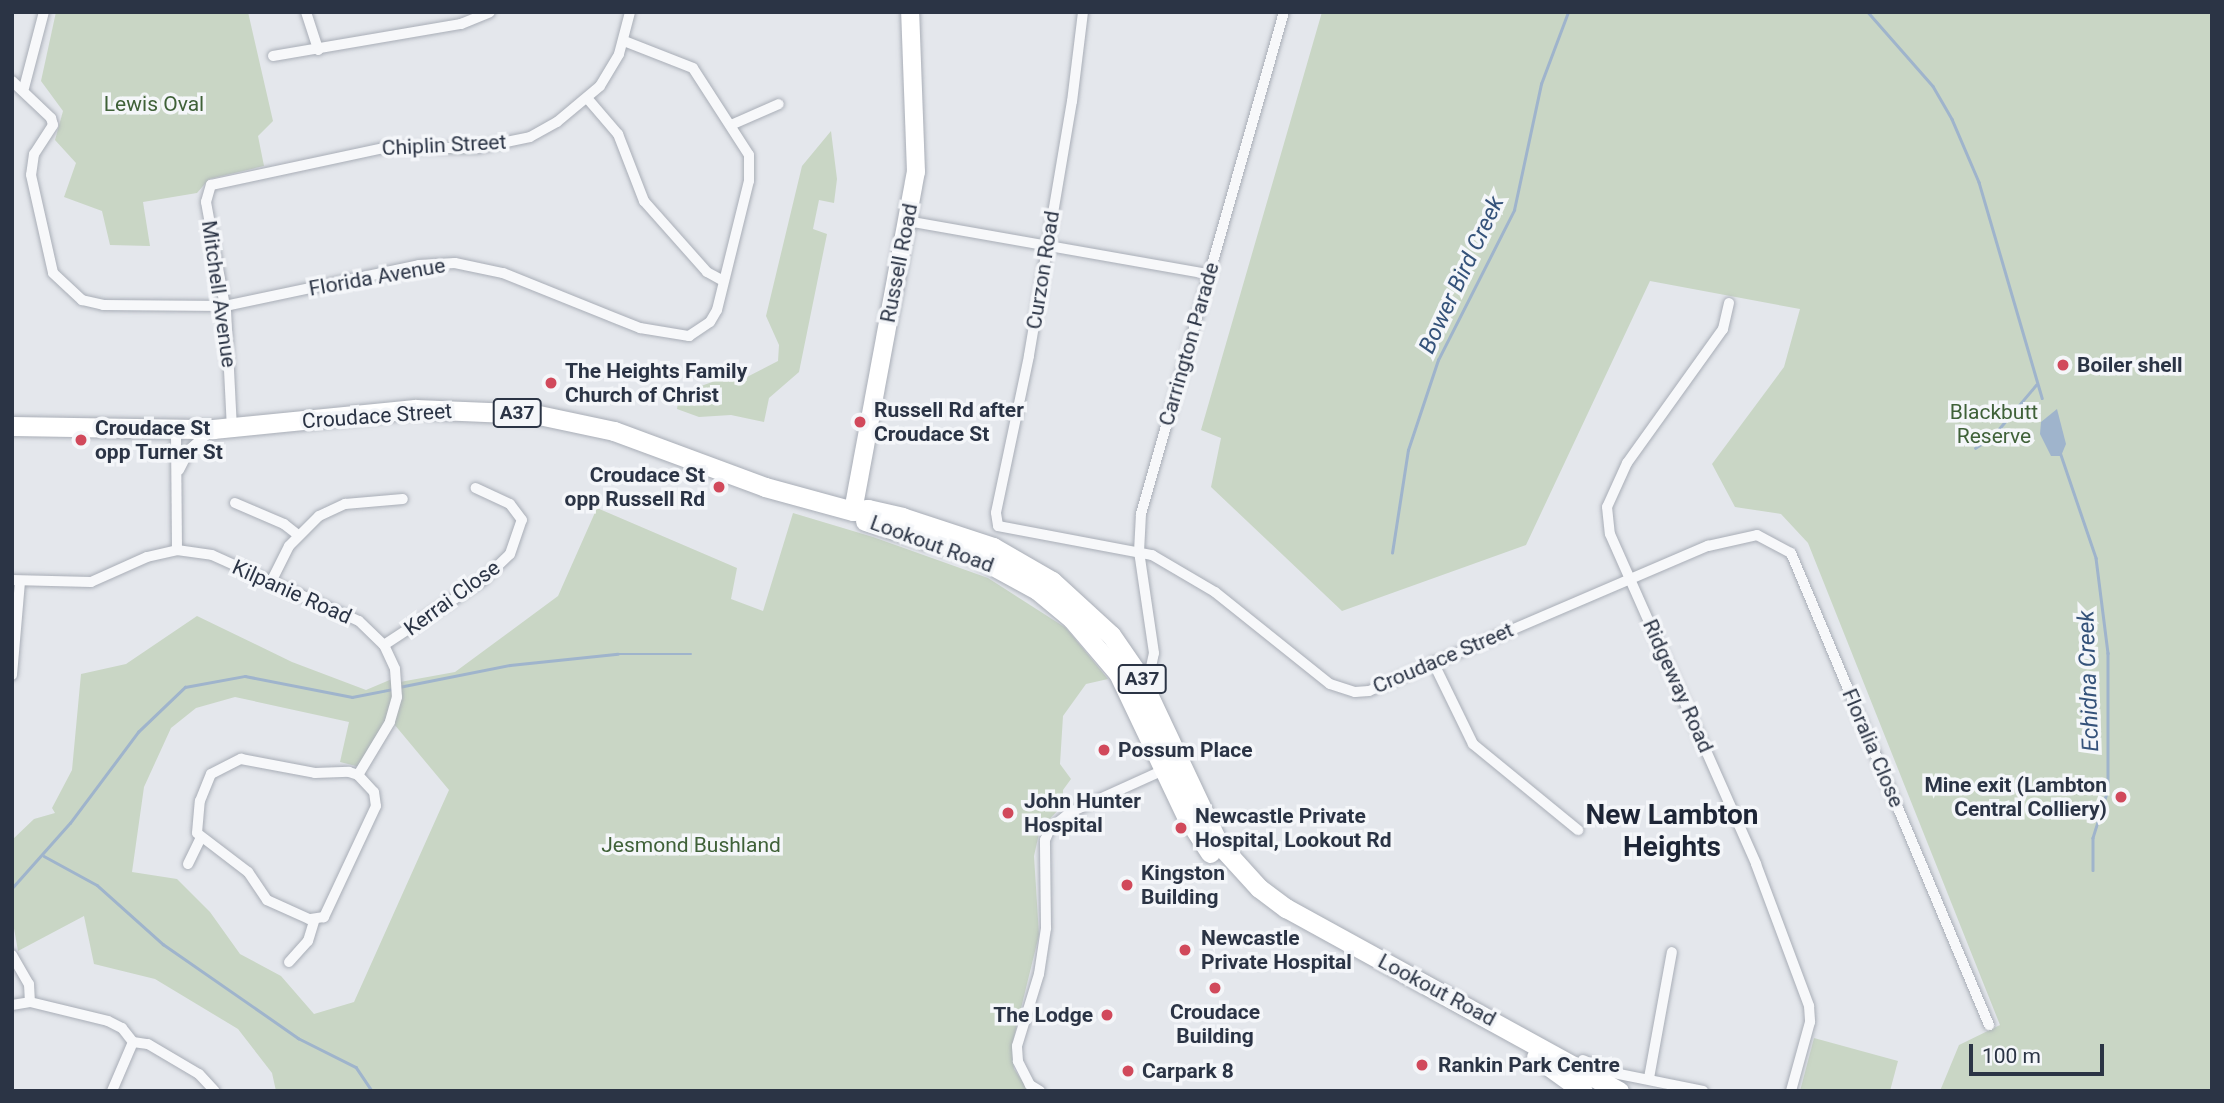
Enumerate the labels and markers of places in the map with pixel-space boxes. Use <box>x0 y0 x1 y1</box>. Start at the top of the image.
place label: Boiler shell <box>2077 352 2183 378</box>
marker: Boiler shell <box>2055 357 2071 373</box>
place label: The Heights Family Church of Christ <box>565 358 747 408</box>
marker: The Heights Family Church of Christ <box>543 375 559 391</box>
place label: Russell Rd after Croudace St <box>874 397 1024 447</box>
marker: Russell Rd after Croudace St <box>852 414 868 430</box>
place label: Croudace St opp Turner St <box>95 415 223 465</box>
marker: Croudace St opp Turner St <box>73 432 89 448</box>
place label: Croudace St opp Russell Rd <box>565 462 705 512</box>
marker: Croudace St opp Russell Rd <box>711 479 727 495</box>
place label: Possum Place <box>1118 737 1253 763</box>
marker: Possum Place <box>1096 742 1112 758</box>
place label: Mine exit (Lambton Central Colliery) <box>1924 772 2107 822</box>
place label: John Hunter Hospital <box>1024 788 1141 838</box>
marker: Mine exit (Lambton Central Colliery) <box>2113 789 2129 805</box>
marker: John Hunter Hospital <box>998 803 1018 823</box>
place label: Newcastle Private Hospital, Lookout Rd <box>1195 803 1392 853</box>
marker: Newcastle Private Hospital, Lookout Rd <box>1173 820 1189 836</box>
place label: Kingston Building <box>1141 860 1225 910</box>
marker: Kingston Building <box>1119 877 1135 893</box>
place label: Newcastle Private Hospital <box>1201 925 1352 975</box>
marker: Newcastle Private Hospital <box>1175 940 1195 960</box>
marker: Croudace Building <box>1207 980 1223 996</box>
place label: Croudace Building <box>1170 999 1260 1049</box>
place label: The Lodge <box>993 1002 1093 1028</box>
marker: The Lodge <box>1099 1007 1115 1023</box>
place label: Rankin Park Centre <box>1438 1052 1620 1078</box>
marker: Rankin Park Centre <box>1412 1055 1432 1075</box>
place label: Carpark 8 <box>1142 1058 1234 1084</box>
marker: Carpark 8 <box>1120 1063 1136 1079</box>

